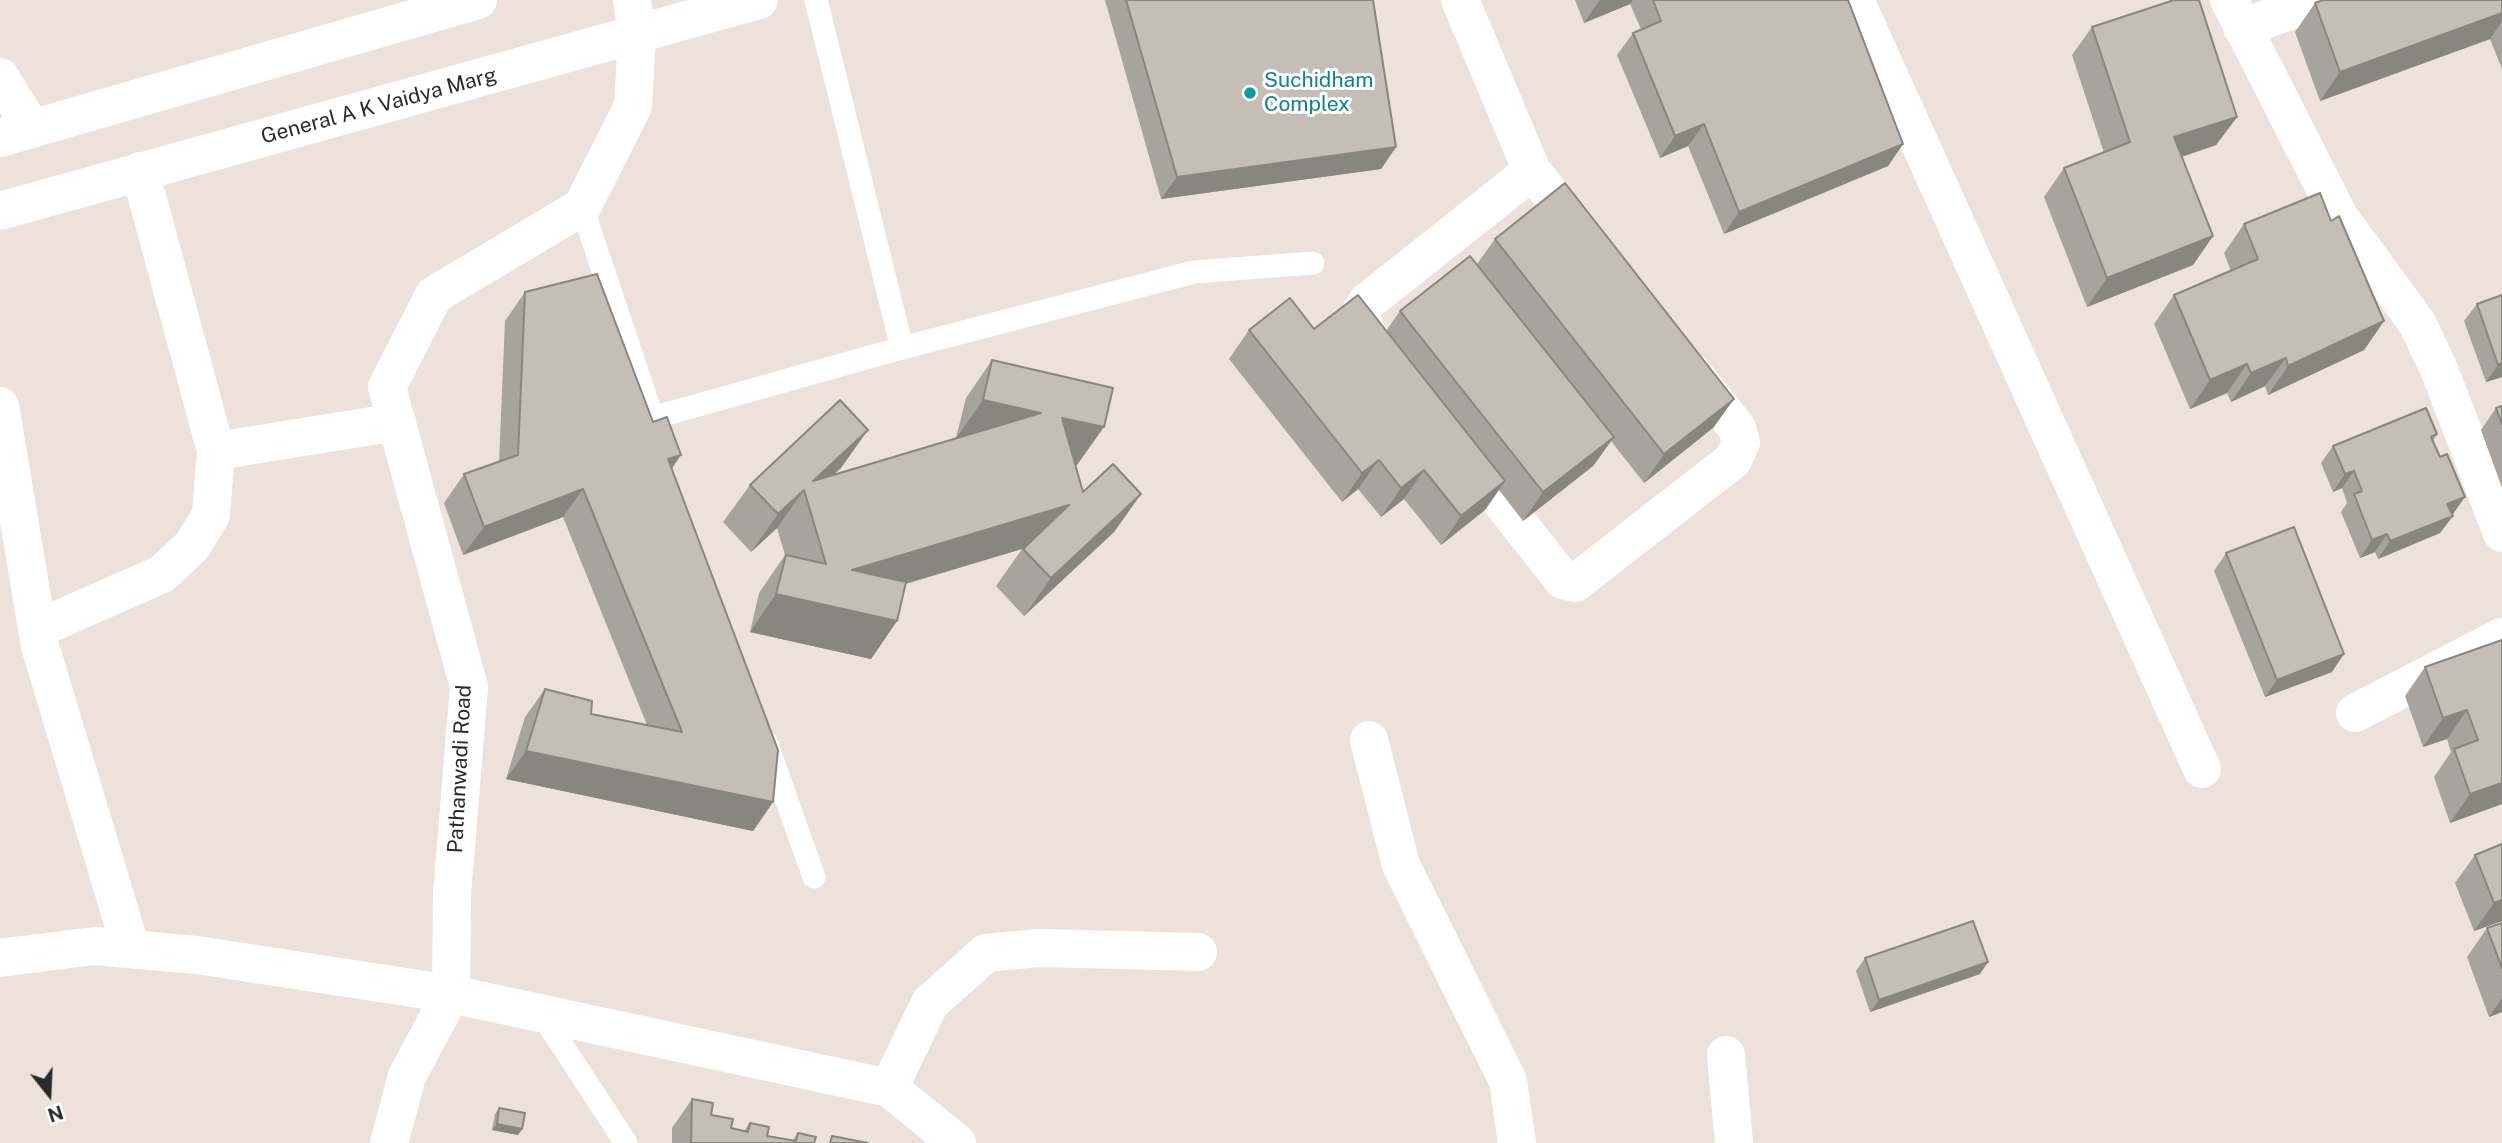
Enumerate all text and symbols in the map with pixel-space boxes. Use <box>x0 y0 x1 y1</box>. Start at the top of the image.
street label: General A K Vaidya Marg <box>258 62 500 150</box>
place label: Suchidham Complex <box>1264 68 1373 118</box>
marker: Suchidham Complex <box>1242 85 1258 101</box>
street label: Pathanwadi Road <box>443 684 477 854</box>
north arrow <box>14 1059 84 1129</box>
text: N <box>45 1101 66 1127</box>

